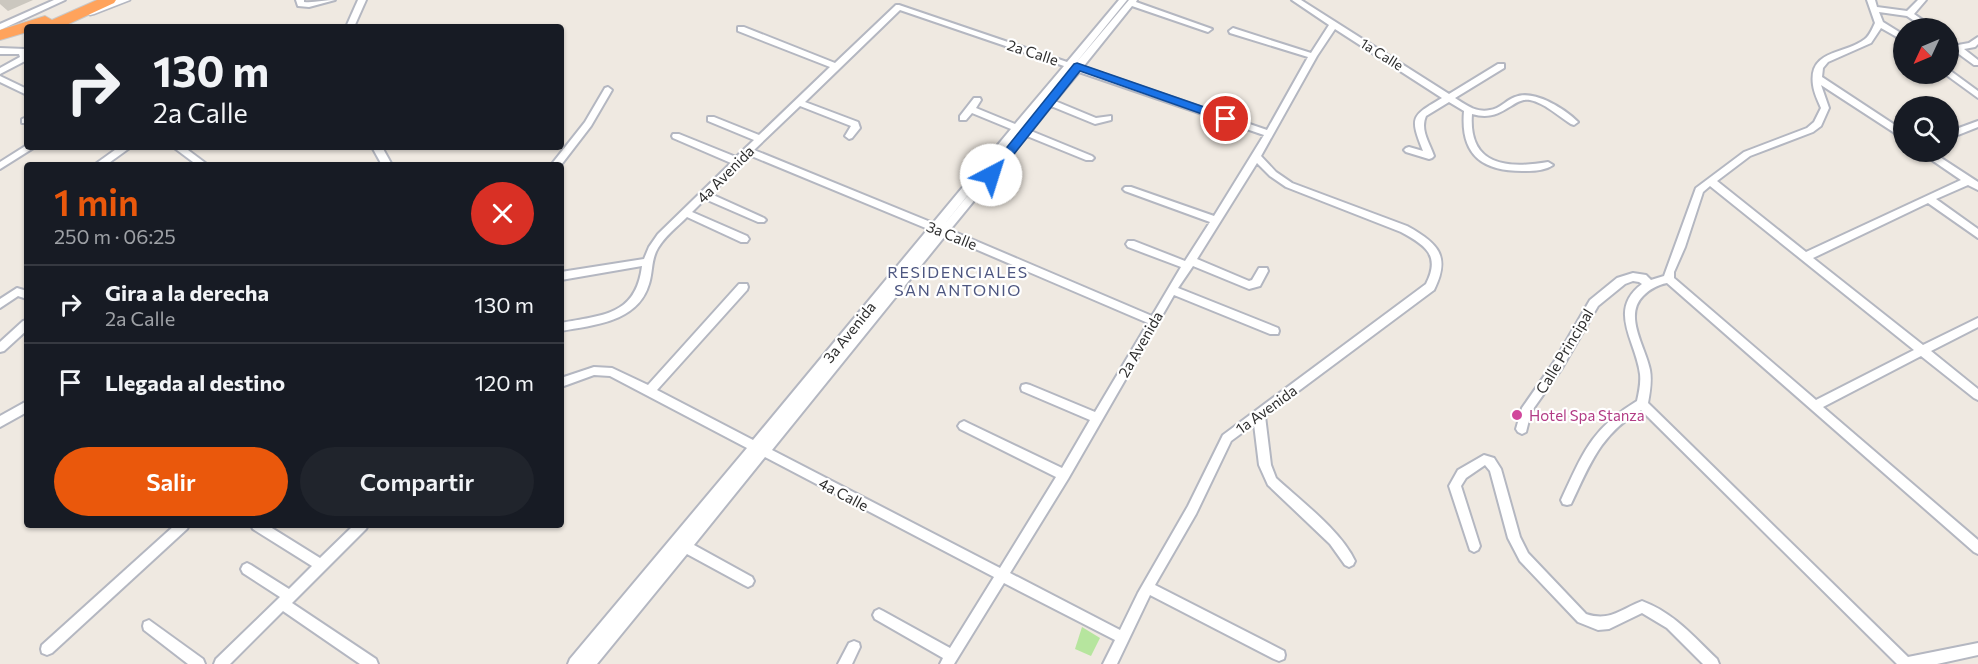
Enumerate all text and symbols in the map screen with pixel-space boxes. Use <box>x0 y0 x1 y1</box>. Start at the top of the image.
north arrow <box>1893 18 1959 84</box>
map controls <box>1893 18 1959 162</box>
street label: 1a Calle <box>1357 34 1407 74</box>
street label: 2a Calle <box>1005 35 1061 69</box>
text: 130 m <box>153 44 269 96</box>
icon: right <box>54 48 132 126</box>
pin <box>1200 93 1251 144</box>
text: 2a Calle <box>153 96 248 129</box>
button: search <box>1893 96 1959 162</box>
icon: arrive <box>1209 102 1242 135</box>
street label: 4a Avenida <box>693 142 757 206</box>
position arrow <box>959 143 1023 207</box>
text: 1 min <box>54 179 139 223</box>
button: close <box>471 182 534 245</box>
street label: 3a Calle <box>924 217 980 253</box>
text: 250 m · 06:25 <box>54 224 176 248</box>
district label: RESIDENCIALES SAN ANTONIO <box>887 262 1029 299</box>
text: Gira a la derecha <box>105 279 269 306</box>
icon: right <box>54 288 87 321</box>
text: 130 m <box>474 291 534 318</box>
street label: 3a Avenida <box>819 298 879 366</box>
street label: Calle Principal <box>1532 305 1596 397</box>
text: 2a Calle <box>105 306 175 330</box>
street label: 2a Avenida <box>1114 308 1166 380</box>
icon: arrive <box>54 366 87 399</box>
text: Llegada al destino <box>105 369 285 396</box>
text: 120 m <box>475 369 534 396</box>
street label: 1a Avenida <box>1232 381 1300 437</box>
place label: Hotel Spa Stanza <box>1529 406 1645 424</box>
marker: Hotel Spa Stanza <box>1510 408 1524 422</box>
button: Salir <box>54 447 288 516</box>
button: Compartir <box>300 447 534 516</box>
street label: 4a Calle <box>816 474 872 515</box>

